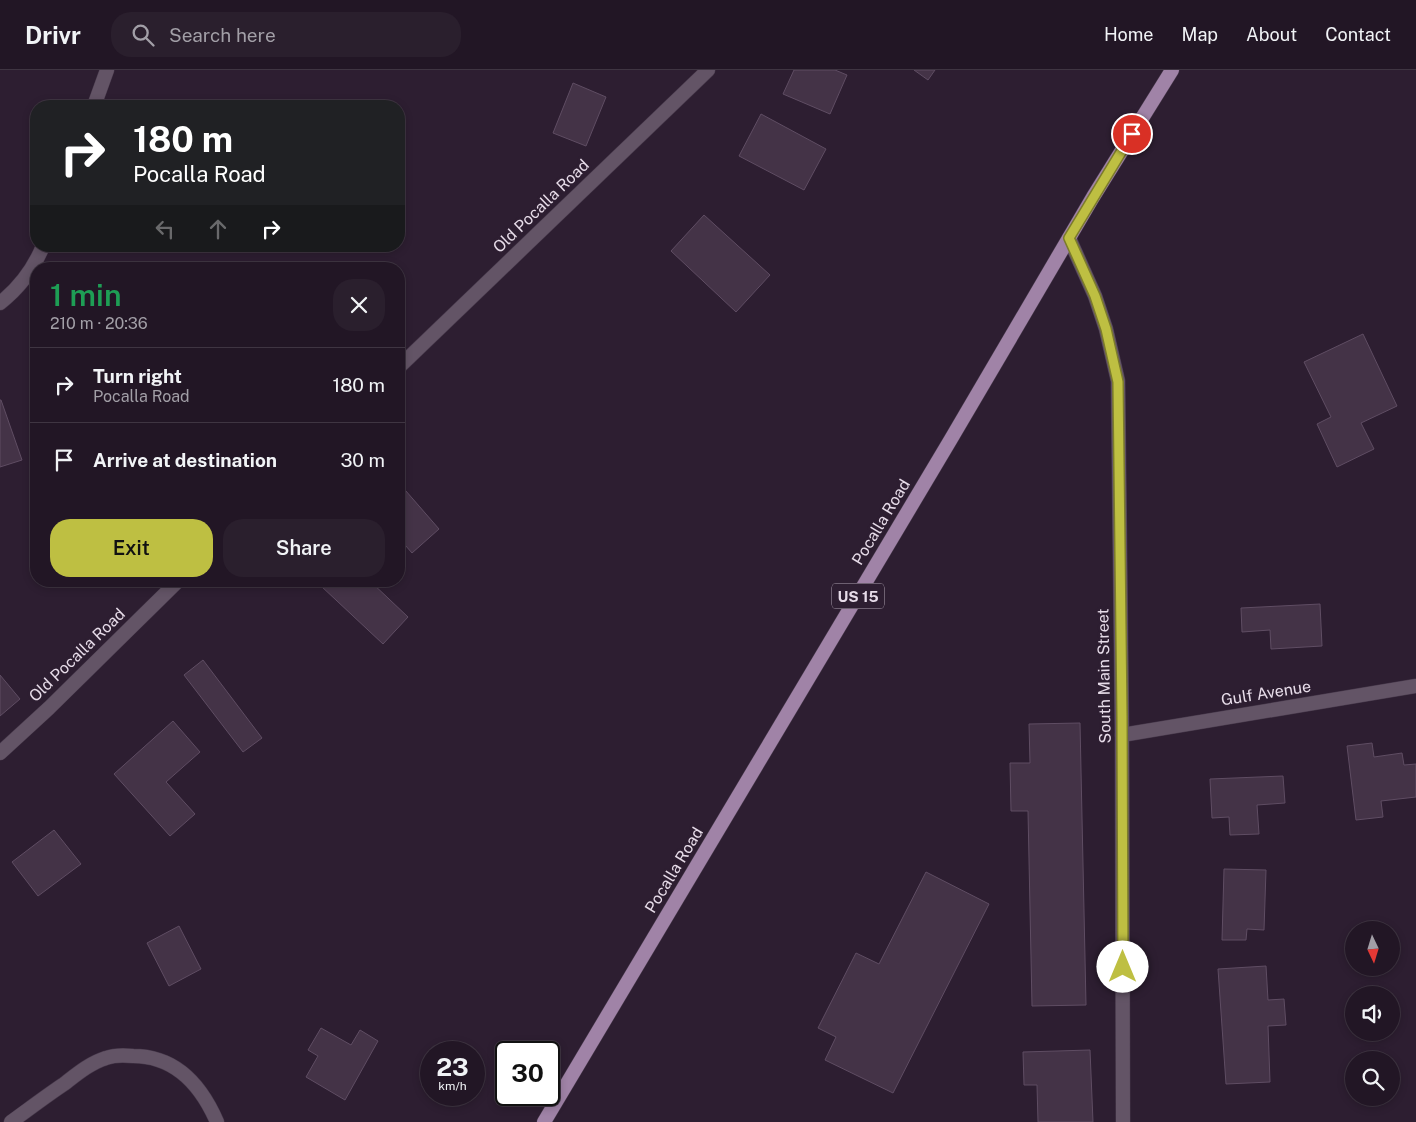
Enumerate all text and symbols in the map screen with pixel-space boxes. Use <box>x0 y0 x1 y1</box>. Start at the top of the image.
search box <box>111 12 461 57</box>
text: Drivr <box>25 21 81 49</box>
icon: search <box>129 21 157 49</box>
text: Search here <box>169 24 276 46</box>
text: Home <box>1104 24 1154 45</box>
text: Map <box>1182 24 1218 45</box>
text: About <box>1246 24 1297 45</box>
text: Contact <box>1325 24 1391 45</box>
pin <box>1111 113 1153 155</box>
text: 180 m <box>133 119 233 160</box>
icon: right <box>50 120 115 185</box>
icon: arrive <box>1118 120 1146 148</box>
street label: Old Pocalla Road <box>489 155 593 257</box>
text: Pocalla Road <box>133 161 266 187</box>
icon: left <box>151 215 179 243</box>
icon: ahead <box>204 215 232 243</box>
icon: right <box>257 215 285 243</box>
text: 1 min <box>50 277 121 313</box>
button: close <box>333 279 385 331</box>
text: 210 m · 20:36 <box>50 314 148 333</box>
text: Turn right <box>93 365 182 387</box>
icon: right <box>50 371 78 399</box>
text: 180 m <box>332 374 385 396</box>
text: Pocalla Road <box>93 387 190 406</box>
icon: arrive <box>50 446 78 474</box>
text: Arrive at destination <box>93 449 277 471</box>
text: 30 m <box>340 449 385 471</box>
street label: Pocalla Road <box>848 476 914 568</box>
button: Exit <box>50 519 213 577</box>
button: Share <box>223 519 385 577</box>
road number: US 15 <box>832 584 884 608</box>
street label: Old Pocalla Road <box>25 604 129 706</box>
street label: South Main Street <box>1093 608 1115 744</box>
street label: Gulf Avenue <box>1220 677 1312 709</box>
street label: Pocalla Road <box>641 824 707 916</box>
north arrow <box>1345 921 1400 976</box>
map controls <box>1345 921 1400 1106</box>
position arrow <box>1096 940 1148 992</box>
button: sound <box>1345 986 1400 1041</box>
speed limit sign: 30 <box>495 1041 560 1106</box>
button: search <box>1345 1051 1400 1106</box>
text: 23 <box>436 1052 469 1082</box>
text: km/h <box>438 1079 467 1093</box>

